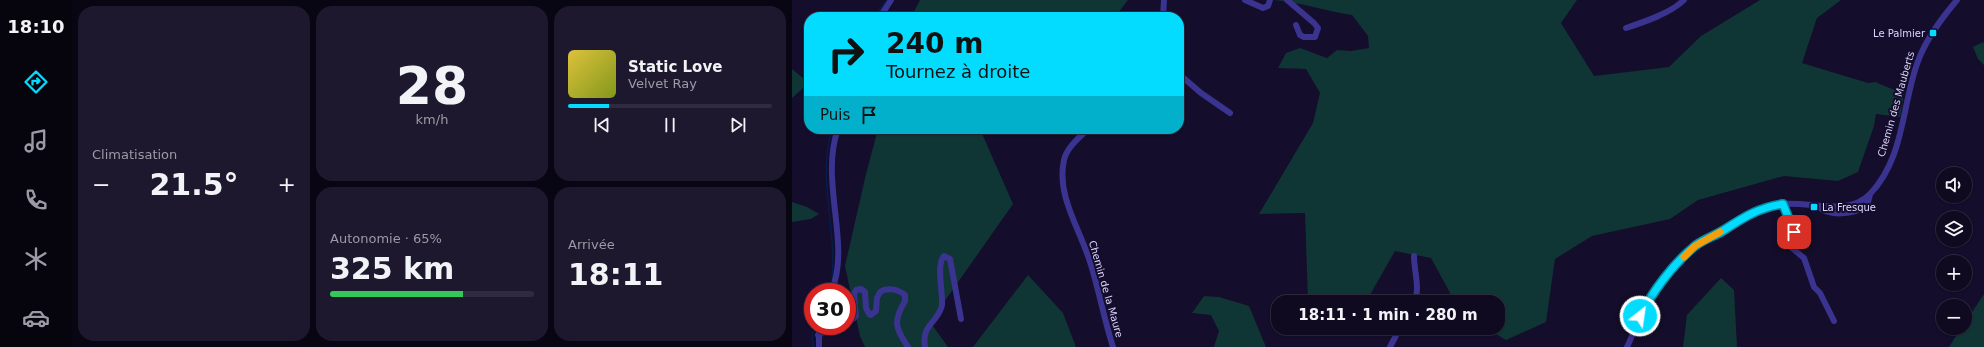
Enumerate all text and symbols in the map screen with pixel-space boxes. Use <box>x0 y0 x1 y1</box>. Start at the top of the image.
text: 18:10 <box>7 16 65 37</box>
text: 240 m <box>886 27 983 60</box>
icon: right <box>820 28 872 80</box>
place label: Le Palmier <box>1873 28 1926 39</box>
marker: Le Palmier <box>1928 28 1938 38</box>
street label: Chemin des Mauberts <box>1876 50 1916 158</box>
text: 28 <box>396 56 468 116</box>
text: Static Love <box>628 58 722 76</box>
text: Tournez à droite <box>886 61 1030 82</box>
icon: directions <box>22 68 50 96</box>
text: Velvet Ray <box>628 76 697 91</box>
icon: arrive <box>858 104 880 126</box>
text: Puis <box>820 106 850 124</box>
text: km/h <box>416 112 448 127</box>
icon: previous <box>591 114 613 136</box>
icon: pause <box>659 114 681 136</box>
icon: next <box>727 114 749 136</box>
icon: music <box>22 127 50 155</box>
text: Climatisation <box>92 147 177 162</box>
text: 21.5° <box>149 167 239 202</box>
map controls <box>1936 167 1972 335</box>
button: sound <box>1936 167 1972 203</box>
text: − <box>92 172 110 197</box>
text: + <box>278 172 296 197</box>
icon: phone <box>22 186 50 214</box>
marker: La Fresque <box>1809 202 1819 212</box>
place label: La Fresque <box>1822 202 1876 213</box>
button: layers <box>1936 211 1972 247</box>
pin <box>1777 215 1811 249</box>
icon: arrive <box>1783 221 1805 243</box>
text: Autonomie · 65% <box>330 231 442 246</box>
text: Arrivée <box>568 237 615 252</box>
street label: Chemin de la Maure <box>1087 239 1125 339</box>
icon: climate <box>22 245 50 273</box>
text: 325 km <box>330 251 454 286</box>
button: + <box>1936 255 1972 291</box>
text: 18:11 <box>568 257 664 292</box>
speed limit sign: 30 <box>804 283 856 335</box>
position arrow <box>1619 295 1661 337</box>
button: − <box>1936 299 1972 335</box>
icon: car <box>22 304 50 332</box>
text: 18:11 · 1 min · 280 m <box>1298 306 1478 324</box>

